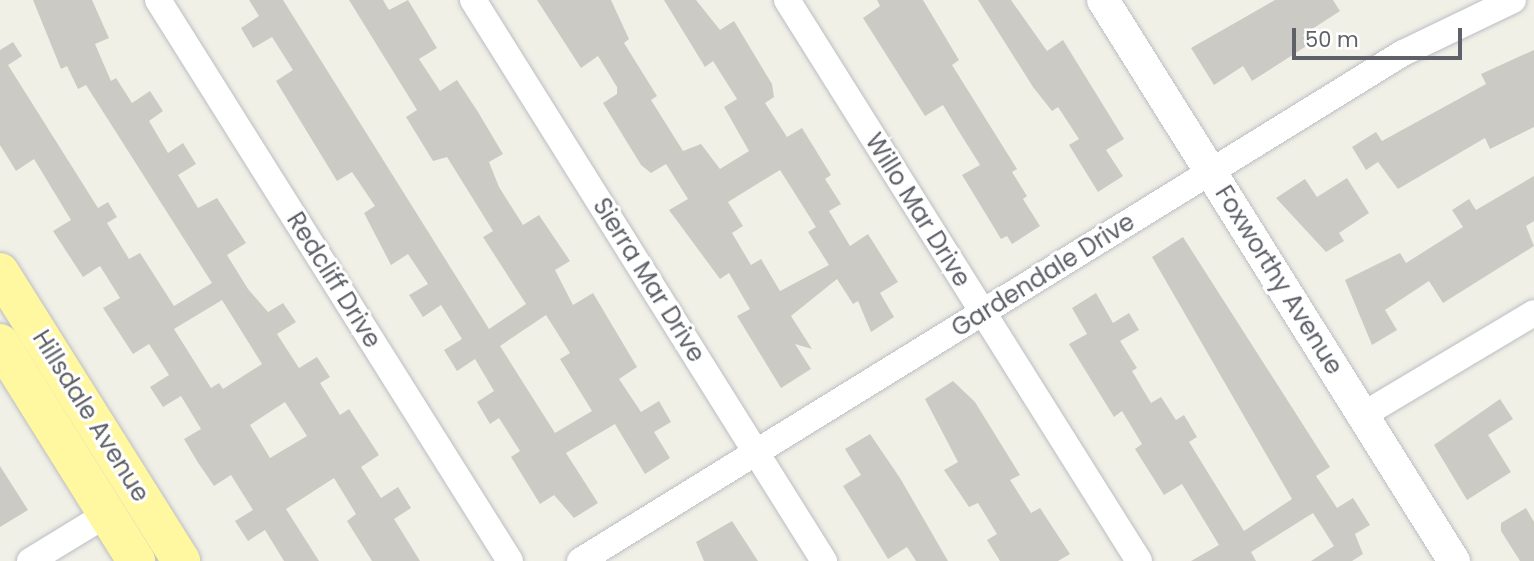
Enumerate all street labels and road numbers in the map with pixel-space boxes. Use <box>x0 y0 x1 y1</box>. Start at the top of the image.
street label: Willo Mar Drive <box>859 128 977 292</box>
street label: Foxworthy Avenue <box>1209 180 1349 380</box>
street label: Sierra Mar Drive <box>587 193 711 367</box>
street label: Redcliff Drive <box>281 207 387 353</box>
street label: Gardendale Drive <box>946 207 1140 343</box>
street label: Hillsdale Avenue <box>27 325 155 507</box>

